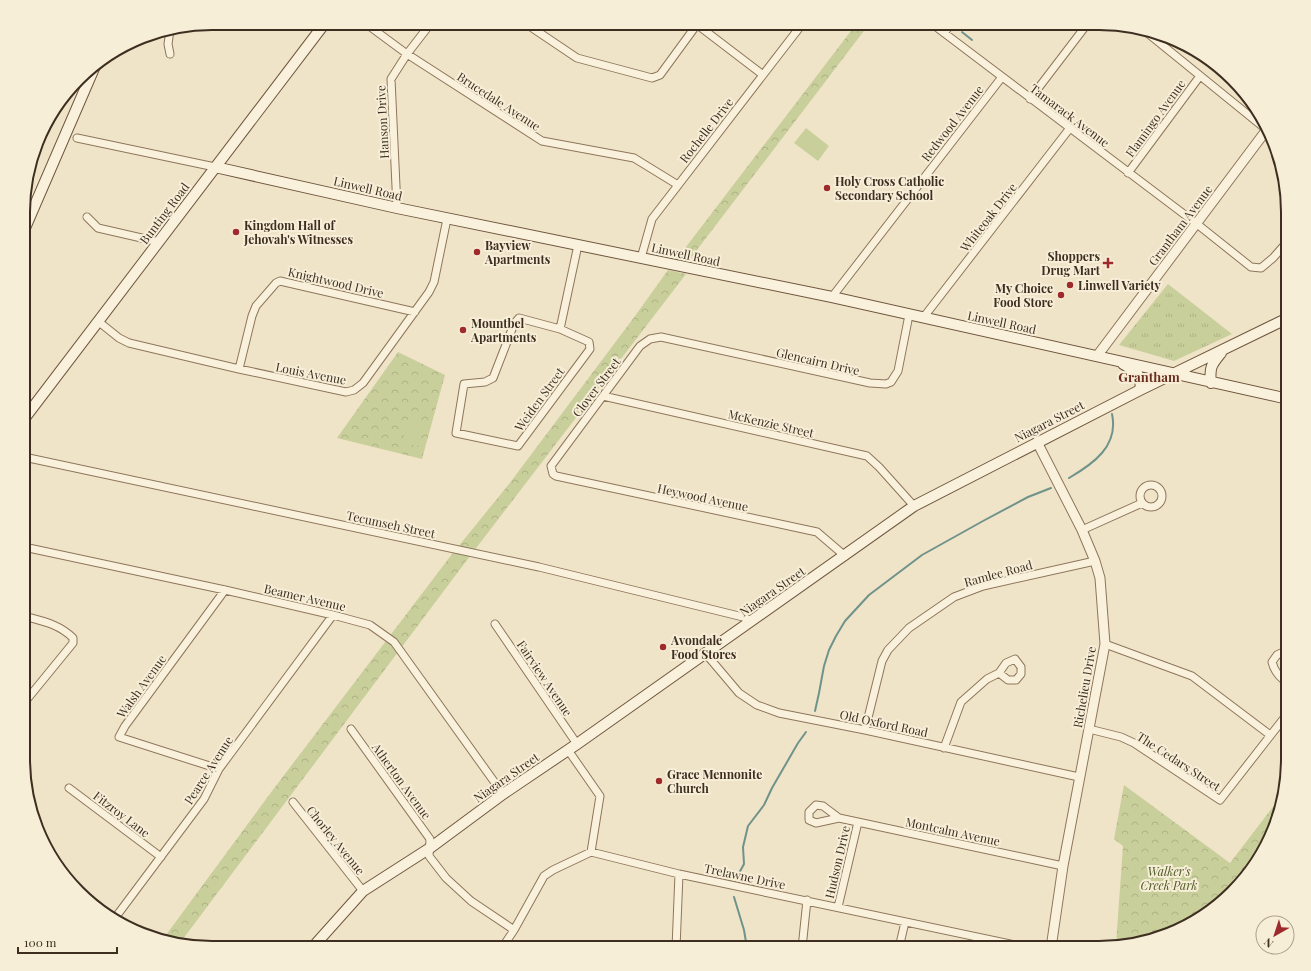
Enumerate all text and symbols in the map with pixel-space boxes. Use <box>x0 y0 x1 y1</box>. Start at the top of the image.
street label: Brucedale Avenue <box>454 68 544 134</box>
street label: Flamingo Avenue <box>1121 76 1189 160</box>
street label: Tamarack Avenue <box>1027 80 1113 150</box>
street label: Redwood Avenue <box>917 82 987 164</box>
street label: Hanson Drive <box>372 85 392 159</box>
street label: Rochelle Drive <box>676 94 736 166</box>
street label: Linwell Road <box>332 172 404 204</box>
place label: Holy Cross Catholic Secondary School <box>835 173 944 203</box>
street label: Bunting Road <box>136 179 192 247</box>
street label: Whiteoak Drive <box>956 179 1020 255</box>
street label: Grantham Avenue <box>1144 181 1216 269</box>
marker: Holy Cross Catholic Secondary School <box>822 183 832 193</box>
place label: Kingdom Hall of Jehovah's Witnesses <box>243 217 353 247</box>
marker: Kingdom Hall of Jehovah's Witnesses <box>231 227 241 237</box>
place label: Bayview Apartments <box>484 237 551 267</box>
street label: Linwell Road <box>650 239 722 269</box>
marker: Bayview Apartments <box>472 247 482 257</box>
place label: Shoppers Drug Mart <box>1041 248 1101 278</box>
marker: Shoppers Drug Mart <box>1103 258 1113 268</box>
street label: Knightwood Drive <box>287 263 385 301</box>
place label: Linwell Variety <box>1078 277 1162 293</box>
place label: My Choice Food Store <box>993 280 1053 310</box>
marker: Linwell Variety <box>1065 280 1075 290</box>
marker: My Choice Food Store <box>1056 290 1066 300</box>
street label: Linwell Road <box>966 307 1038 337</box>
place label: Mountbel Apartments <box>470 315 537 345</box>
marker: Mountbel Apartments <box>458 325 468 335</box>
street label: Glencairn Drive <box>775 344 861 378</box>
street label: Clover Street <box>568 354 624 420</box>
street label: Louis Avenue <box>274 358 348 388</box>
street label: Weiden Street <box>510 363 568 435</box>
district label: Grantham <box>1118 368 1180 385</box>
street label: Niagara Street <box>1011 396 1087 445</box>
street label: McKenzie Street <box>726 405 816 441</box>
street label: Heywood Avenue <box>656 480 750 514</box>
street label: Tecumseh Street <box>345 507 437 541</box>
street label: Ramlee Road <box>962 556 1034 590</box>
street label: Niagara Street <box>736 562 808 619</box>
street label: Beamer Avenue <box>263 580 347 614</box>
place label: Avondale Food Stores <box>670 632 737 662</box>
street label: Fairview Avenue <box>514 637 576 719</box>
marker: Avondale Food Stores <box>658 642 668 652</box>
street label: Richelieu Drive <box>1069 645 1099 729</box>
street label: Walsh Avenue <box>112 651 169 722</box>
street label: Old Oxford Road <box>838 706 930 740</box>
street label: The Cedars Street <box>1134 728 1225 794</box>
street label: Pearce Avenue <box>180 733 236 807</box>
street label: Atherton Avenue <box>368 739 435 822</box>
street label: Niagara Street <box>470 748 542 805</box>
place label: Grace Mennonite Church <box>667 766 762 796</box>
marker: Grace Mennonite Church <box>654 776 664 786</box>
street label: Fitzroy Lane <box>90 787 154 841</box>
street label: Chorley Avenue <box>303 802 369 878</box>
street label: Montcalm Avenue <box>904 813 1002 849</box>
street label: Hudson Drive <box>821 824 853 900</box>
street label: Trelawne Drive <box>703 860 787 892</box>
park label: Walker's Creek Park <box>1141 863 1197 893</box>
north arrow <box>1255 915 1295 955</box>
scale bar <box>18 929 117 955</box>
text: 100 m <box>24 934 57 950</box>
text: N <box>1261 935 1276 951</box>

